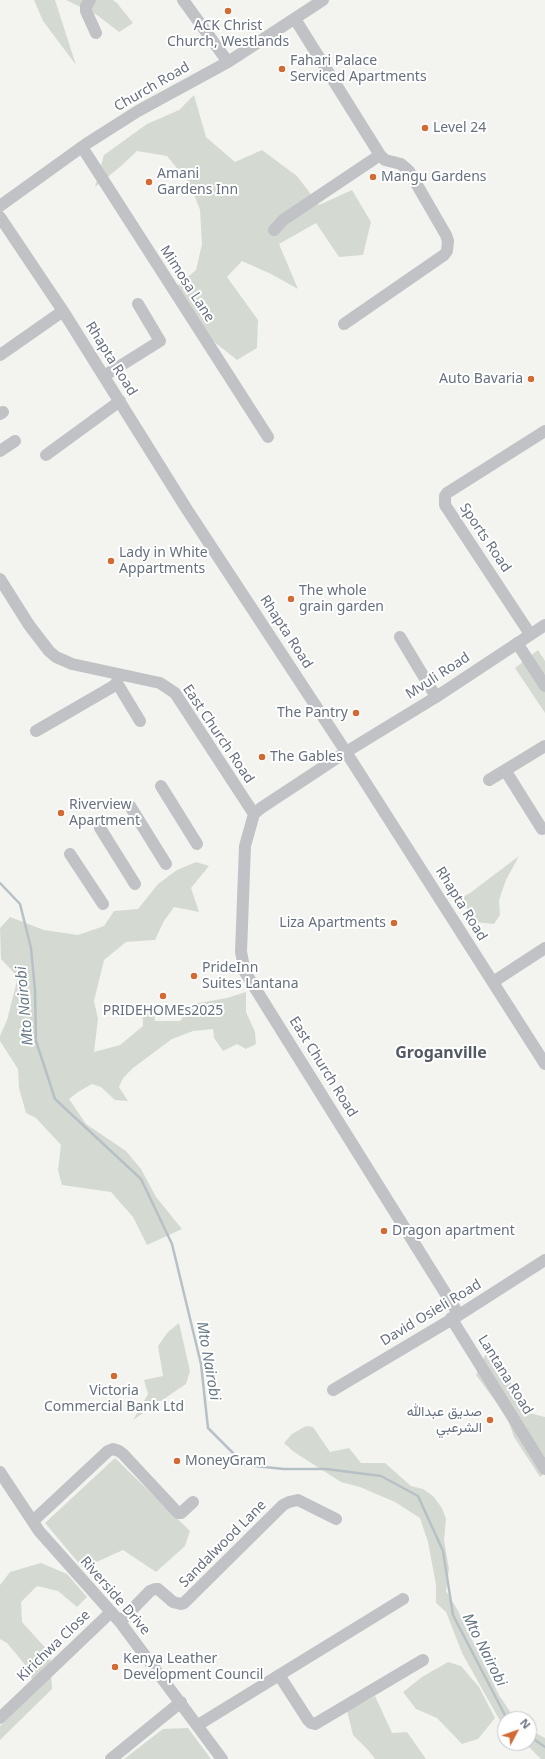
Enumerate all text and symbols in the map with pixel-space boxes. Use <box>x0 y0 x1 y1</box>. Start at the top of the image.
marker: ACK Christ Church, Westlands <box>223 6 233 16</box>
place label: ACK Christ Church, Westlands <box>167 18 289 50</box>
place label: Fahari Palace Serviced Apartments <box>290 53 427 86</box>
street label: Church Road <box>111 59 193 115</box>
marker: Fahari Palace Serviced Apartments <box>277 64 287 74</box>
place label: Level 24 <box>433 120 486 136</box>
marker: Level 24 <box>420 123 430 133</box>
place label: Amani Gardens Inn <box>157 166 238 198</box>
place label: Mangu Gardens <box>381 169 487 185</box>
marker: Mangu Gardens <box>368 172 378 182</box>
marker: Amani Gardens Inn <box>144 177 154 187</box>
street label: Mimosa Lane <box>156 243 218 325</box>
street label: Rhapta Road <box>82 319 140 399</box>
place label: Auto Bavaria <box>439 371 523 387</box>
marker: Auto Bavaria <box>526 374 536 384</box>
street label: Sports Road <box>456 500 514 576</box>
place label: Lady in White Appartments <box>119 545 208 578</box>
marker: Lady in White Appartments <box>106 556 116 566</box>
place label: The whole grain garden <box>299 583 384 616</box>
street label: Rhapta Road <box>256 592 316 672</box>
marker: The whole grain garden <box>286 594 296 604</box>
street label: Mvuli Road <box>403 649 473 703</box>
street label: East Church Road <box>179 681 257 787</box>
place label: The Pantry <box>277 705 348 721</box>
marker: The Pantry <box>351 708 361 718</box>
place label: The Gables <box>270 749 343 765</box>
marker: The Gables <box>257 752 267 762</box>
place label: Riverview Apartment <box>69 797 140 830</box>
marker: Riverview Apartment <box>56 808 66 818</box>
street label: Rhapta Road <box>432 864 490 944</box>
place label: Liza Apartments <box>279 915 386 931</box>
marker: Liza Apartments <box>389 918 399 928</box>
place label: PrideInn Suites Lantana <box>202 960 299 992</box>
water label: Mto Nairobi <box>13 966 37 1046</box>
marker: PrideInn Suites Lantana <box>189 971 199 981</box>
marker: PRIDEHOMEs2025 <box>158 991 168 1001</box>
place label: PRIDEHOMEs2025 <box>103 1003 223 1019</box>
street label: East Church Road <box>285 1014 361 1120</box>
district label: Groganville <box>395 1043 487 1063</box>
place label: Dragon apartment <box>392 1223 515 1239</box>
marker: Dragon apartment <box>379 1226 389 1236</box>
street label: David Osieli Road <box>378 1276 484 1350</box>
water label: Mto Nairobi <box>192 1320 224 1402</box>
street label: Lantana Road <box>474 1332 536 1418</box>
marker: Victoria Commercial Bank Ltd <box>109 1371 119 1381</box>
place label: Victoria Commercial Bank Ltd <box>44 1383 184 1416</box>
place label: صديق عبدالله الشرعبي <box>407 1404 482 1436</box>
marker: صديق عبدالله الشرعبي <box>485 1415 495 1425</box>
place label: MoneyGram <box>185 1453 266 1469</box>
marker: MoneyGram <box>172 1456 182 1466</box>
street label: Sandalwood Lane <box>176 1497 270 1591</box>
street label: Riverside Drive <box>76 1553 154 1639</box>
street label: Kirichwa Close <box>14 1607 94 1685</box>
water label: Mto Nairobi <box>458 1610 510 1690</box>
place label: Kenya Leather Development Council <box>123 1651 263 1684</box>
marker: Kenya Leather Development Council <box>110 1662 120 1672</box>
north arrow <box>497 1711 537 1751</box>
text: N <box>517 1715 534 1732</box>

